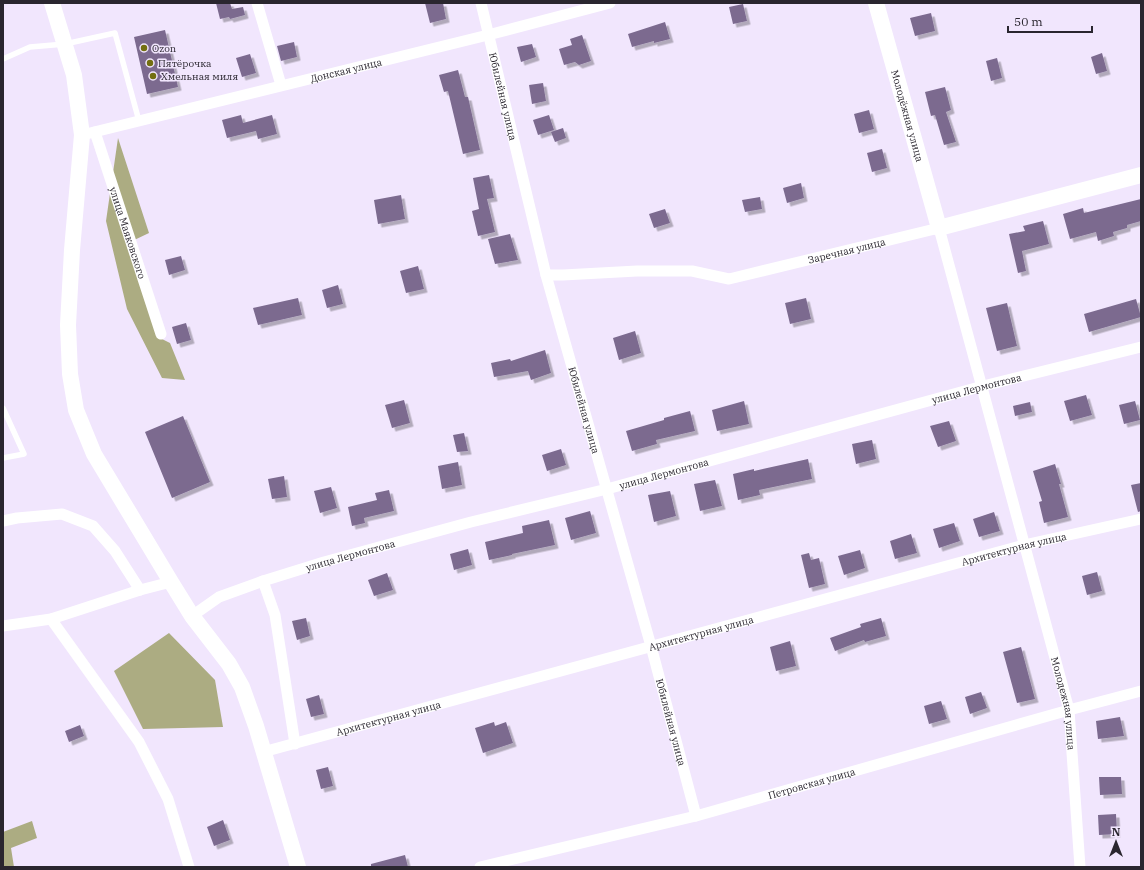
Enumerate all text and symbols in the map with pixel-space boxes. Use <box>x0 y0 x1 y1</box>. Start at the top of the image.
scale bar <box>1008 8 1092 34</box>
text: 50 m <box>1014 14 1043 29</box>
place label: Ozon <box>152 42 177 55</box>
marker: Ozon <box>139 43 149 53</box>
street label: Юбилейная улица <box>486 51 520 142</box>
street label: Донская улица <box>309 55 384 85</box>
place label: Пятёрочка <box>158 57 212 70</box>
marker: Пятёрочка <box>145 58 155 68</box>
street label: Молодёжная улица <box>888 68 926 164</box>
place label: Хмельная миля <box>161 70 238 83</box>
marker: Хмельная миля <box>148 71 158 81</box>
street label: улица Маяковского <box>106 185 149 281</box>
street label: Заречная улица <box>807 235 887 267</box>
street label: Юбилейная улица <box>565 365 602 456</box>
street label: улица Лермонтова <box>930 371 1023 407</box>
street label: улица Лермонтова <box>618 455 711 492</box>
street label: Архитектурная улица <box>960 530 1068 569</box>
street label: улица Лермонтова <box>304 537 397 574</box>
street label: Архитектурная улица <box>647 613 756 654</box>
street label: Молодежная улица <box>1048 656 1078 751</box>
street label: Юбилейная улица <box>653 677 689 768</box>
street label: Архитектурная улица <box>335 698 443 739</box>
street label: Петровская улица <box>766 765 857 802</box>
north arrow <box>1096 822 1136 862</box>
text: N <box>1112 825 1121 839</box>

